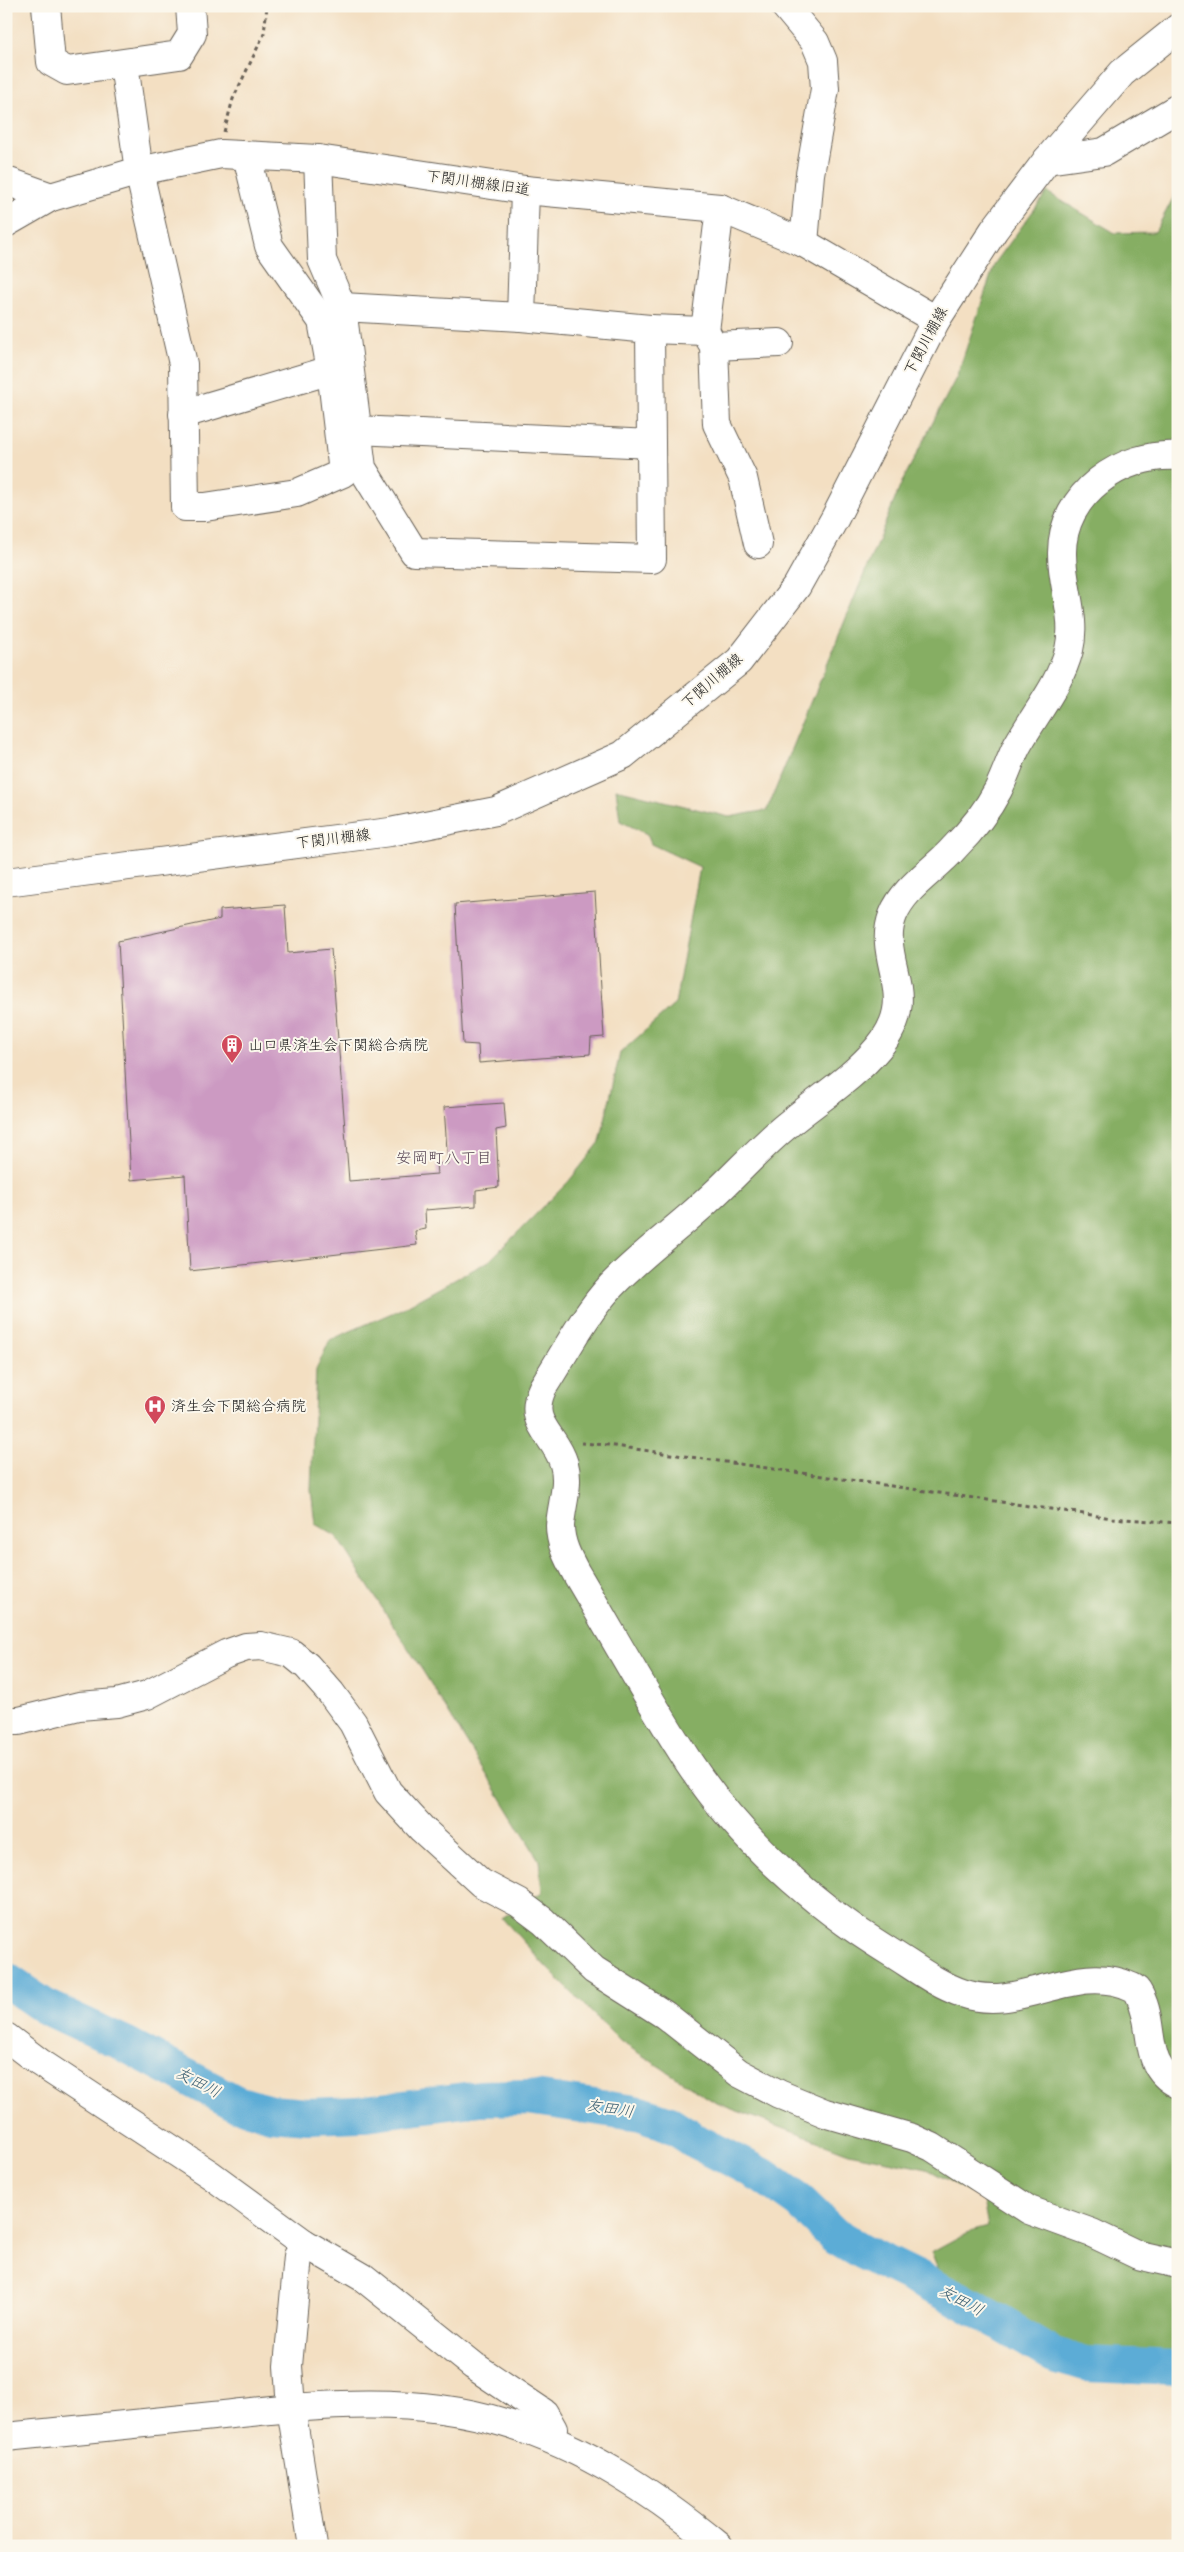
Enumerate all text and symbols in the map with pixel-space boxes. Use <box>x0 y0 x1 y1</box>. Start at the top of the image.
street label: 下関川棚線旧道 <box>425 166 531 200</box>
street label: 下関川棚線 <box>900 303 952 379</box>
street label: 下関川棚線 <box>677 649 747 713</box>
street label: 下関川棚線 <box>295 825 371 853</box>
building icon: 山口県済生会下関総合病院 <box>220 1033 244 1064</box>
place label: 山口県済生会下関総合病院 <box>248 1036 428 1055</box>
district label: 安岡町八丁目 <box>396 1149 492 1168</box>
hospital icon: 済生会下関総合病院 <box>143 1394 167 1425</box>
place label: 済生会下関総合病院 <box>171 1397 306 1416</box>
water label: 友田川 <box>172 2064 224 2102</box>
water label: 友田川 <box>585 2096 635 2122</box>
water label: 友田川 <box>935 2281 987 2321</box>

